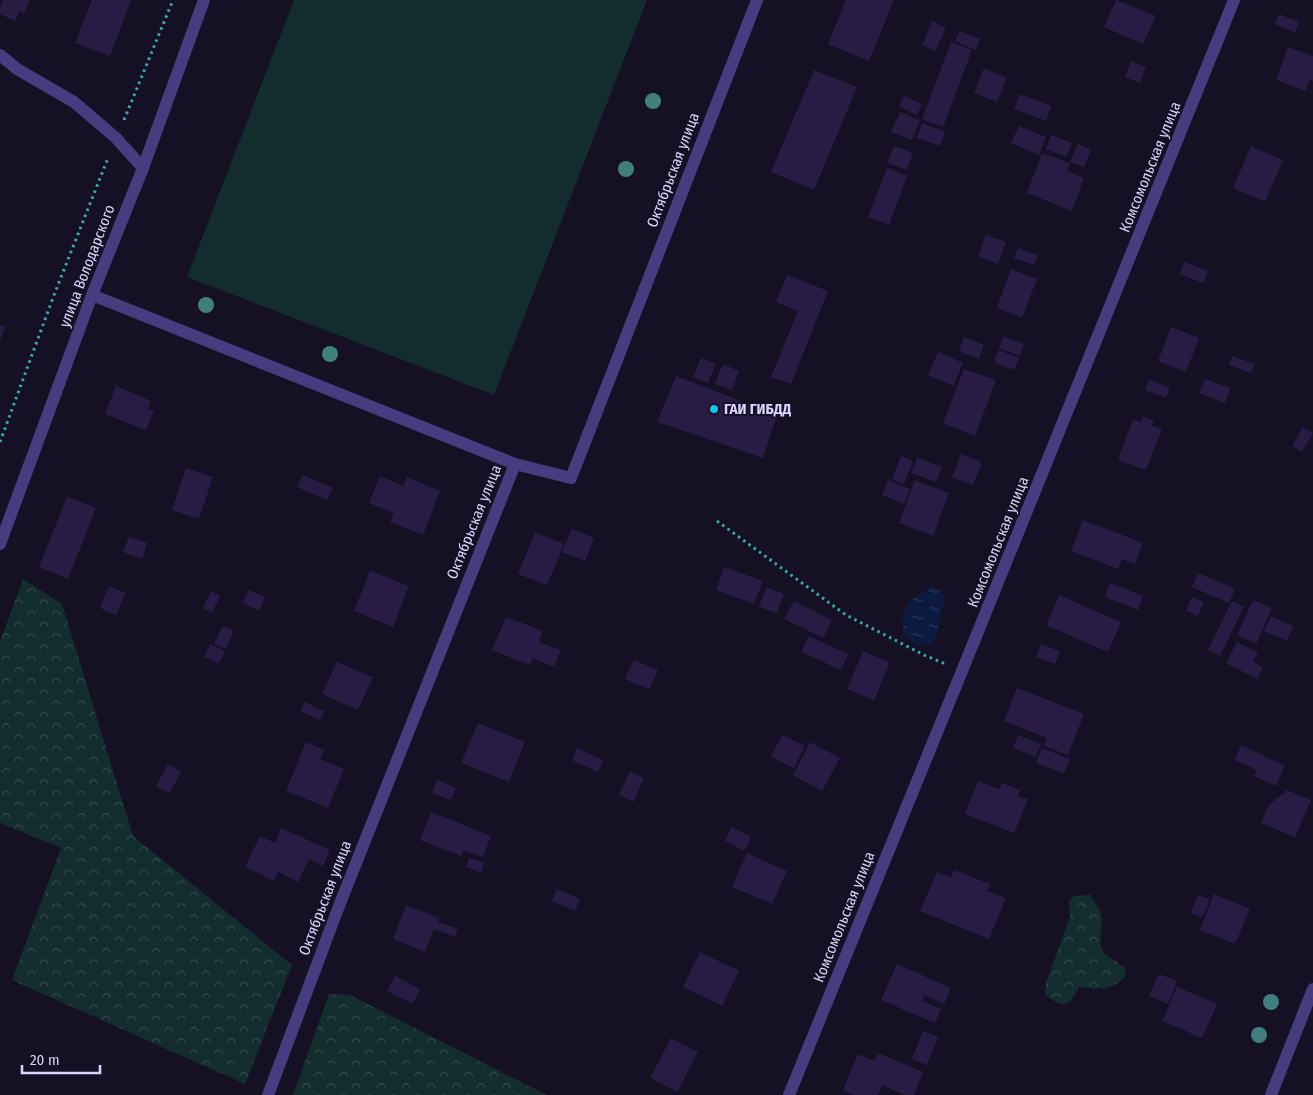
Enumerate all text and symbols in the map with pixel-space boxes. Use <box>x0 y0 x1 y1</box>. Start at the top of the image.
street label: Комсомольская улица <box>1116 99 1184 235</box>
street label: Октябрьская улица <box>643 110 703 230</box>
street label: улица Володарского <box>55 202 119 330</box>
place label: ГАИ ГИБДД <box>724 400 791 418</box>
marker: ГАИ ГИБДД <box>708 403 720 415</box>
street label: Октябрьская улица <box>443 462 505 582</box>
street label: Комсомольская улица <box>964 474 1032 610</box>
street label: Октябрьская улица <box>295 838 355 958</box>
street label: Комсомольская улица <box>810 849 878 985</box>
scale bar <box>22 1042 100 1074</box>
text: 20 m <box>30 1051 60 1069</box>

